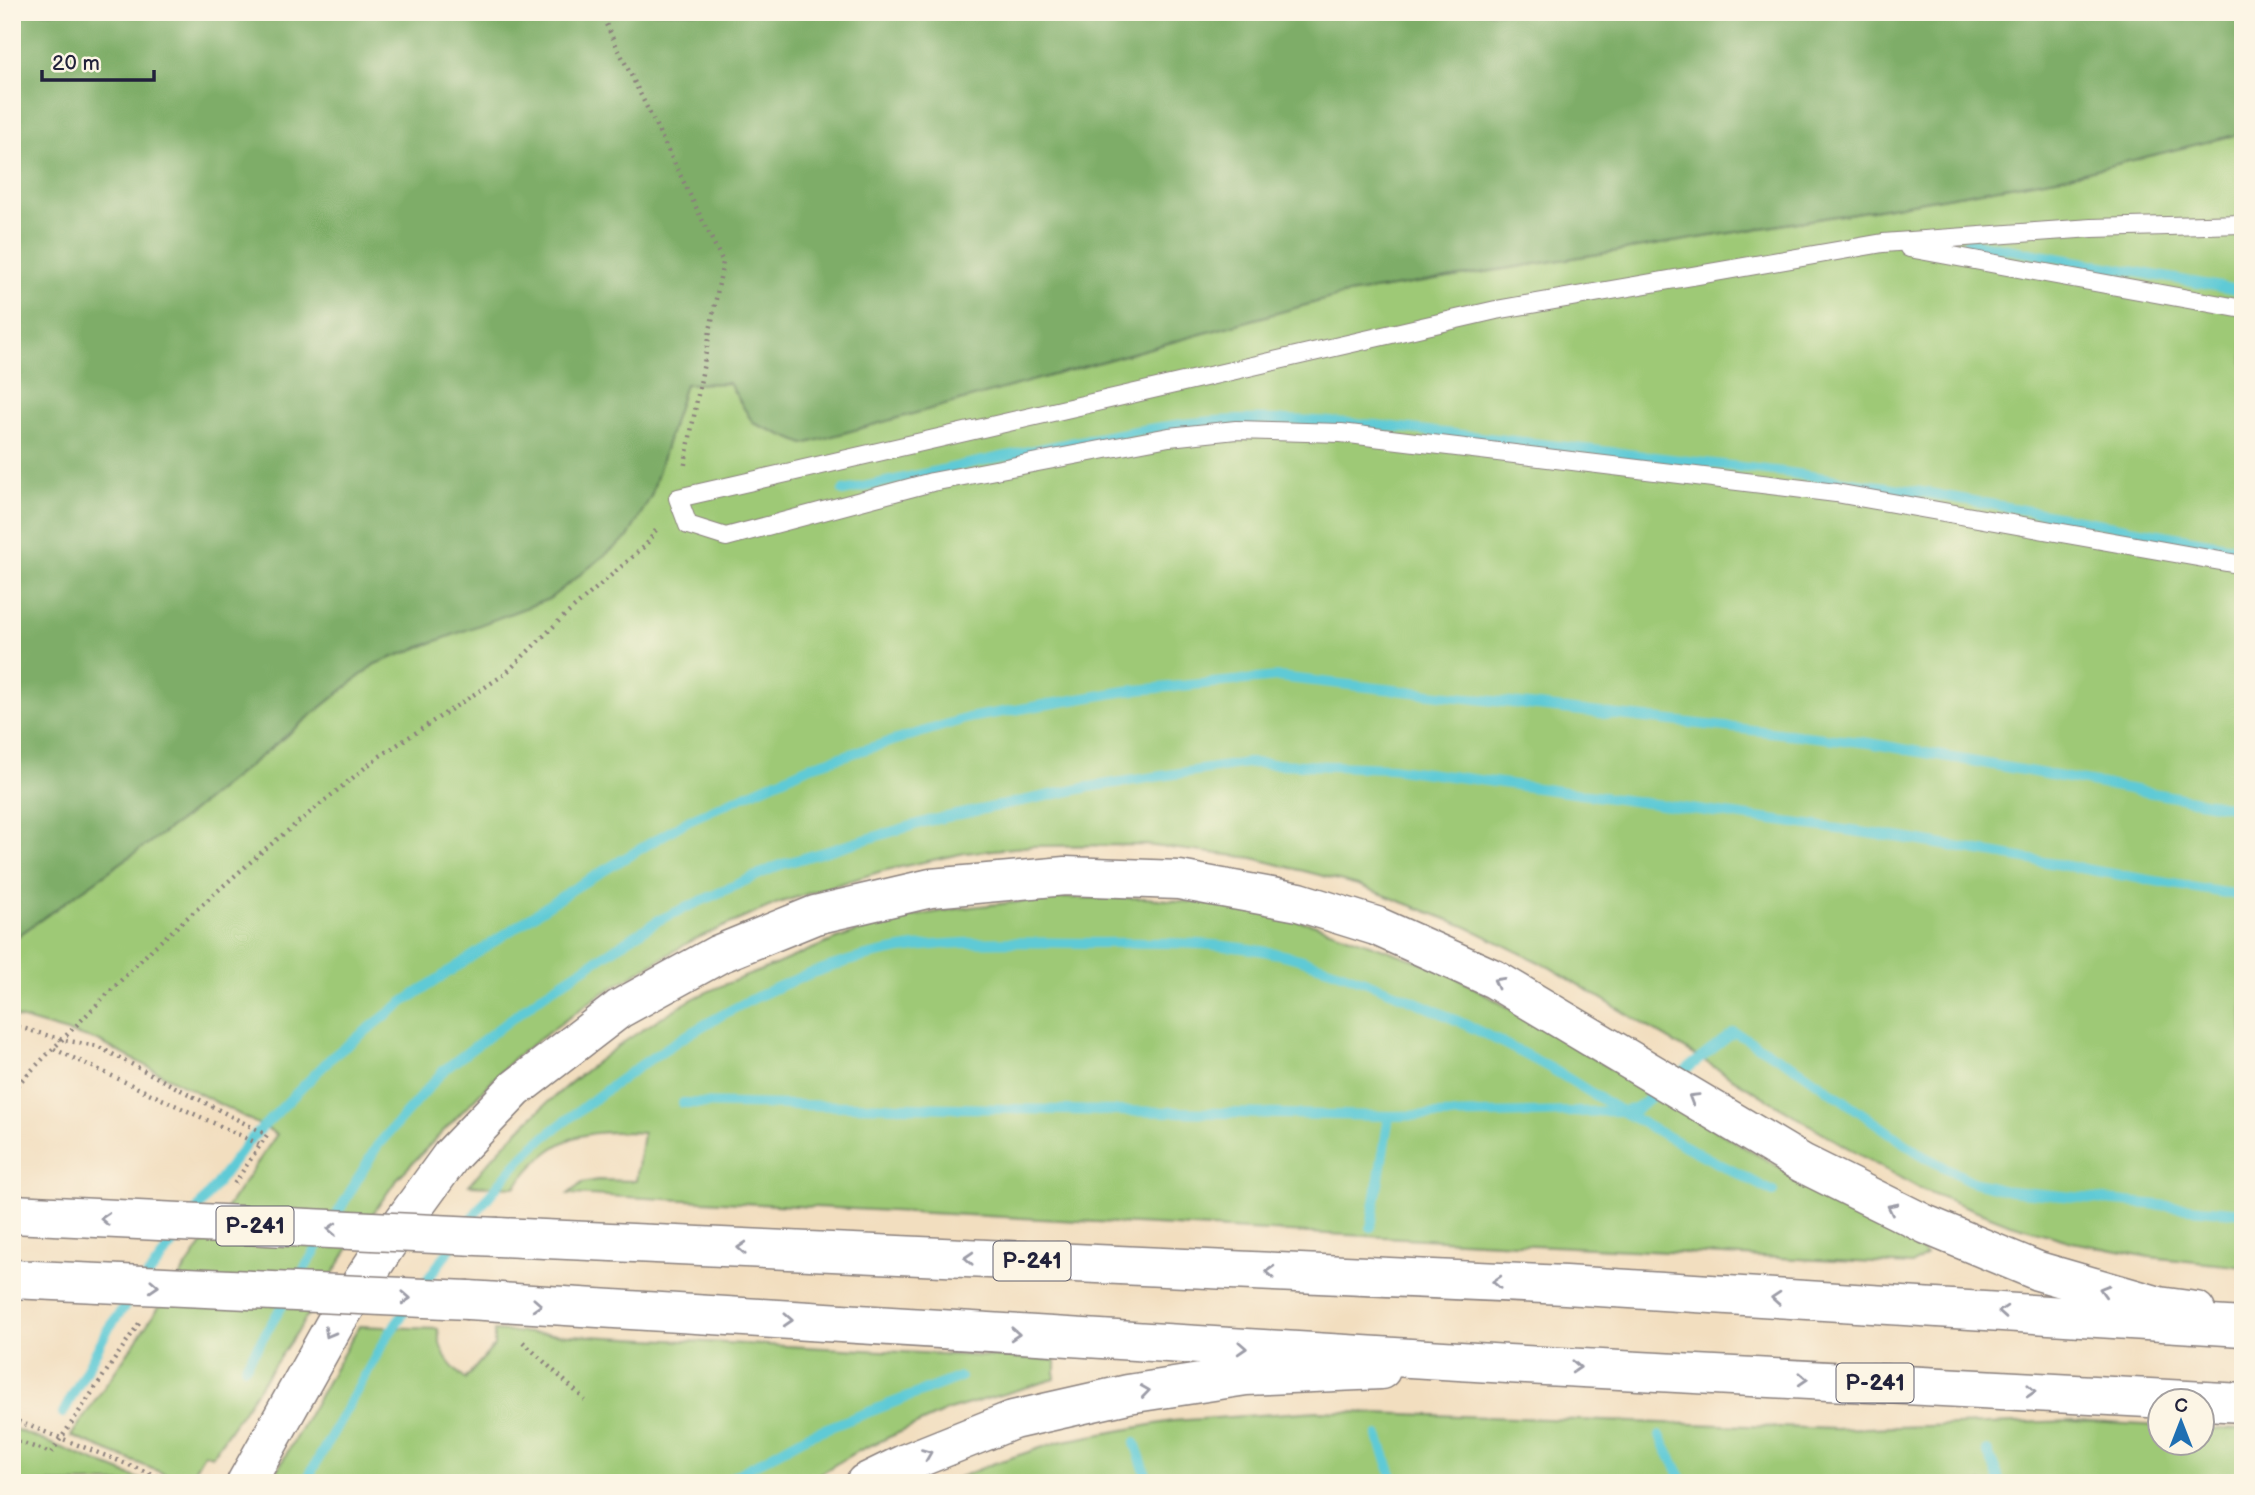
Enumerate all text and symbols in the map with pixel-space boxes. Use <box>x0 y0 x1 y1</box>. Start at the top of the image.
scale bar <box>42 38 154 82</box>
text: 20 m <box>52 51 100 76</box>
one-way arrow <box>1492 977 1505 990</box>
one-way arrow <box>1688 1093 1701 1106</box>
one-way arrow <box>1887 1202 1899 1216</box>
road number: Р-241 <box>216 1206 294 1246</box>
one-way arrow <box>99 1211 110 1226</box>
one-way arrow <box>326 1222 337 1237</box>
one-way arrow <box>736 1241 747 1256</box>
road number: Р-241 <box>993 1242 1070 1280</box>
one-way arrow <box>963 1251 974 1266</box>
one-way arrow <box>1264 1264 1275 1279</box>
one-way arrow <box>1491 1274 1502 1289</box>
one-way arrow <box>149 1278 160 1293</box>
one-way arrow <box>2098 1284 2110 1299</box>
one-way arrow <box>400 1290 411 1305</box>
one-way arrow <box>1771 1291 1782 1306</box>
one-way arrow <box>531 1297 542 1312</box>
one-way arrow <box>1998 1305 2009 1320</box>
one-way arrow <box>783 1312 794 1327</box>
one-way arrow <box>324 1326 338 1338</box>
one-way arrow <box>1010 1326 1021 1341</box>
one-way arrow <box>1237 1340 1248 1355</box>
one-way arrow <box>1571 1360 1582 1375</box>
road number: Р-241 <box>1836 1364 1913 1402</box>
one-way arrow <box>1798 1371 1809 1386</box>
one-way arrow <box>2025 1383 2036 1398</box>
one-way arrow <box>1139 1384 1151 1399</box>
north arrow <box>2146 1386 2216 1456</box>
text: С <box>2174 1395 2188 1418</box>
one-way arrow <box>920 1449 932 1463</box>

